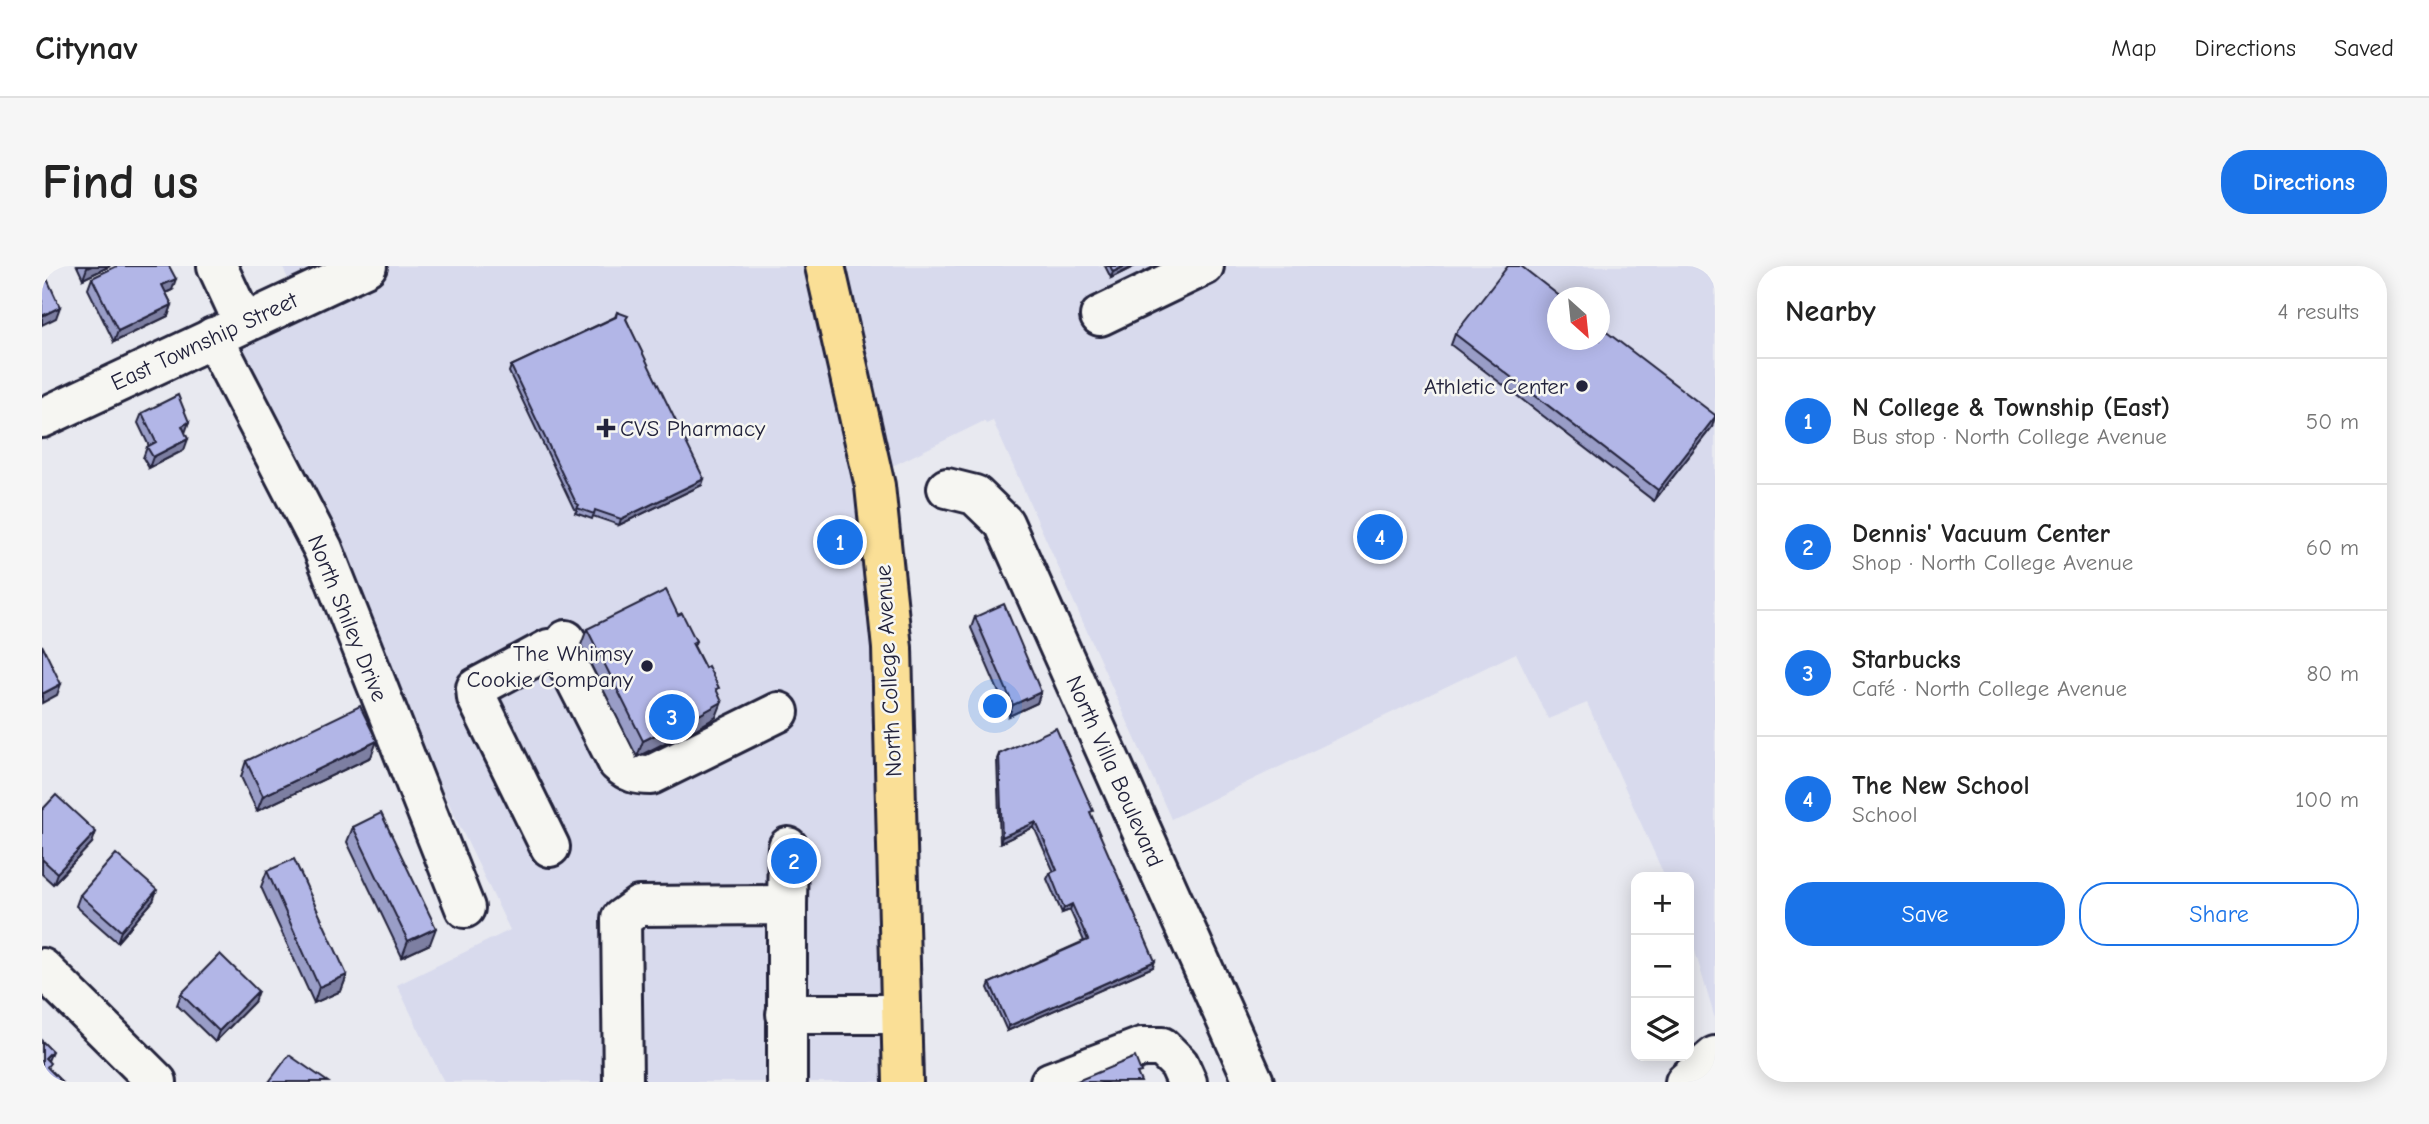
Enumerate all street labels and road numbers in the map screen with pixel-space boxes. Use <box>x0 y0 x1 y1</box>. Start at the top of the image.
street label: East Township Street <box>107 286 303 396</box>
street label: North Shiley Drive <box>302 531 393 705</box>
street label: North College Avenue <box>869 564 908 778</box>
street label: North Villa Boulevard <box>1060 671 1169 871</box>

